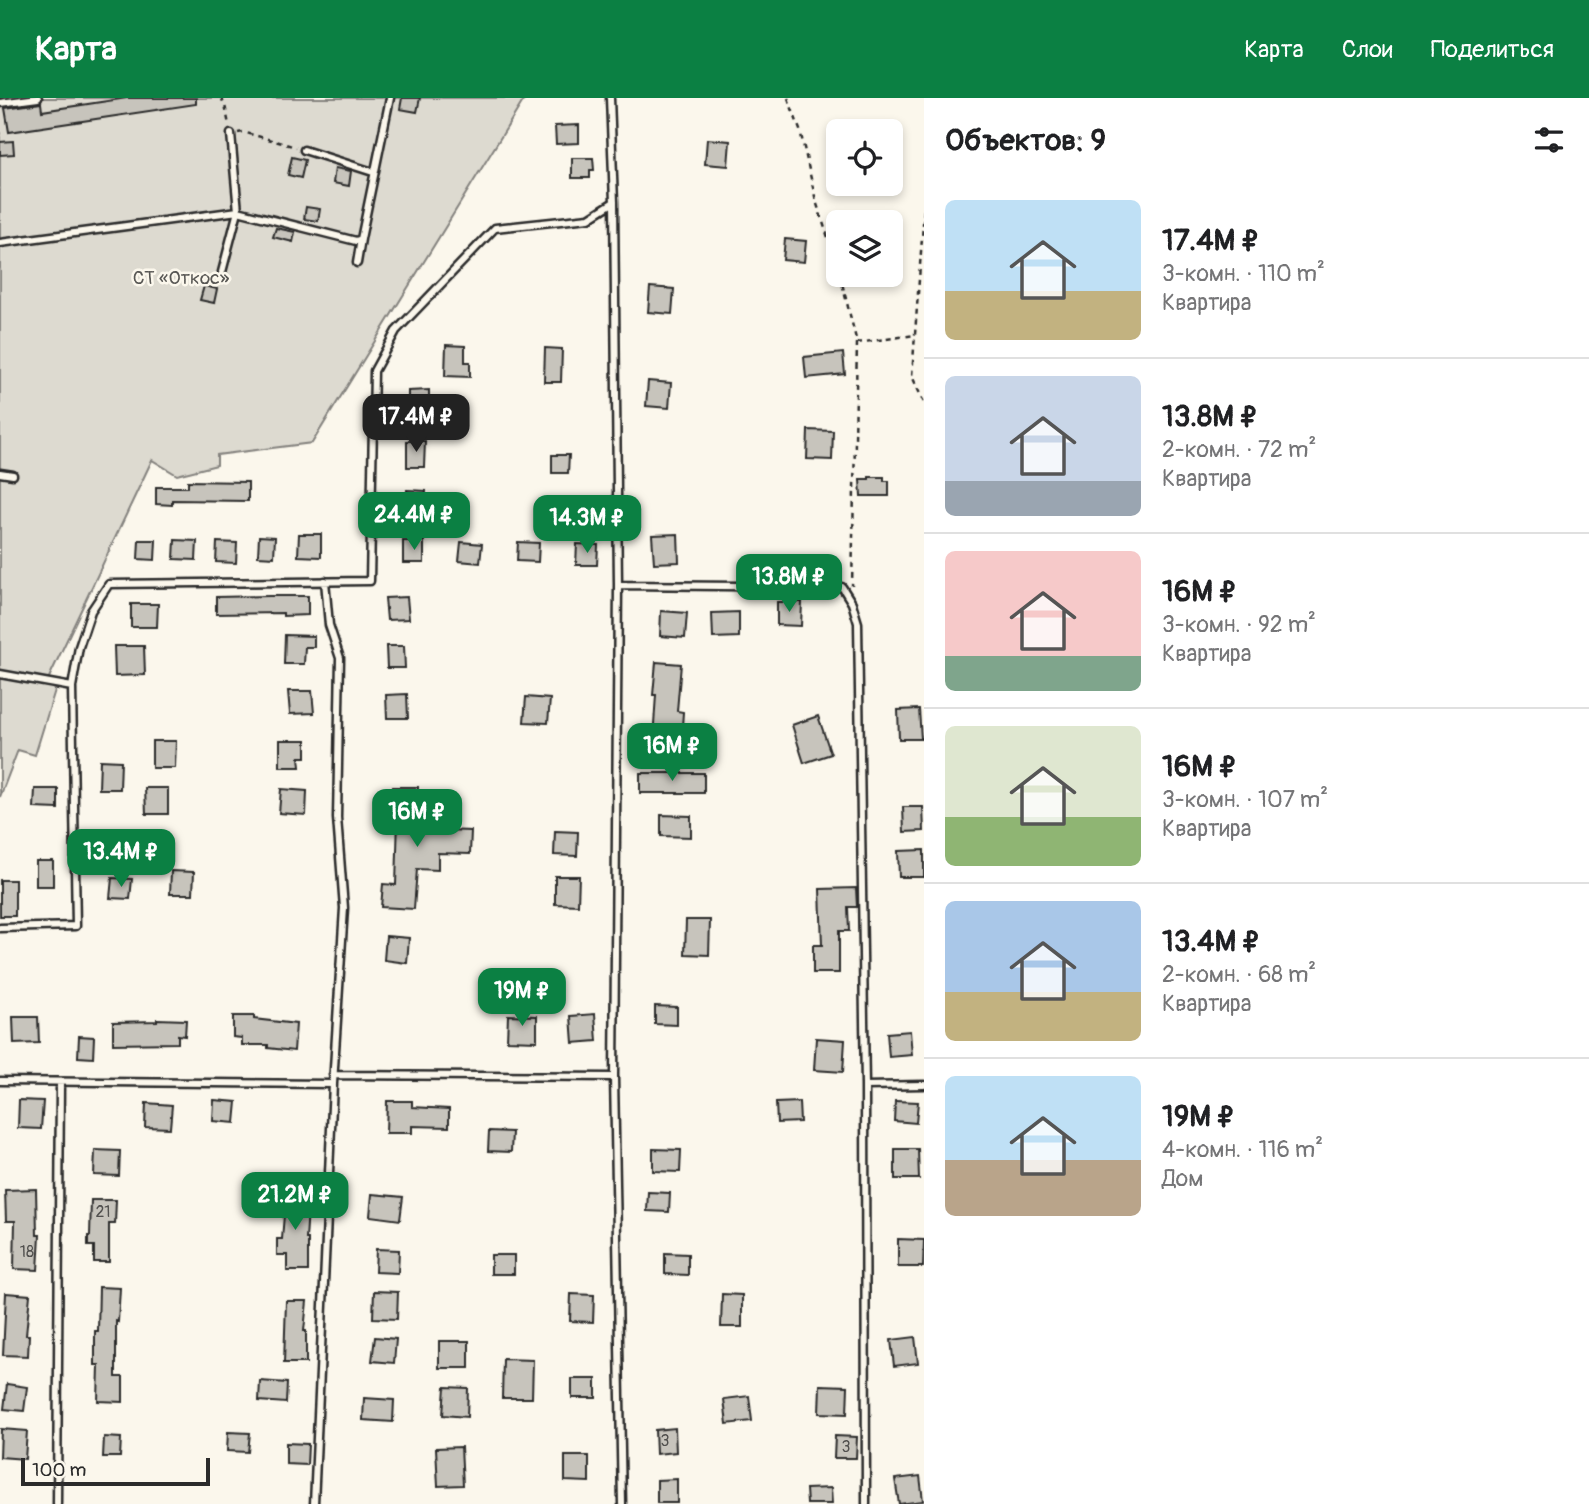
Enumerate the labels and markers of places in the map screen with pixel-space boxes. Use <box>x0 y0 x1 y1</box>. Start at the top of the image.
pin: 17.4M ₽ <box>351 394 481 454</box>
pin: 24.4M ₽ <box>349 492 479 552</box>
pin: 14.3M ₽ <box>522 496 652 555</box>
pin: 13.8M ₽ <box>724 554 854 614</box>
pin: 16M ₽ <box>623 724 721 783</box>
pin: 16M ₽ <box>368 790 466 849</box>
pin: 13.4M ₽ <box>56 830 186 889</box>
pin: 19M ₽ <box>473 968 571 1028</box>
pin: 21.2M ₽ <box>230 1172 360 1232</box>

